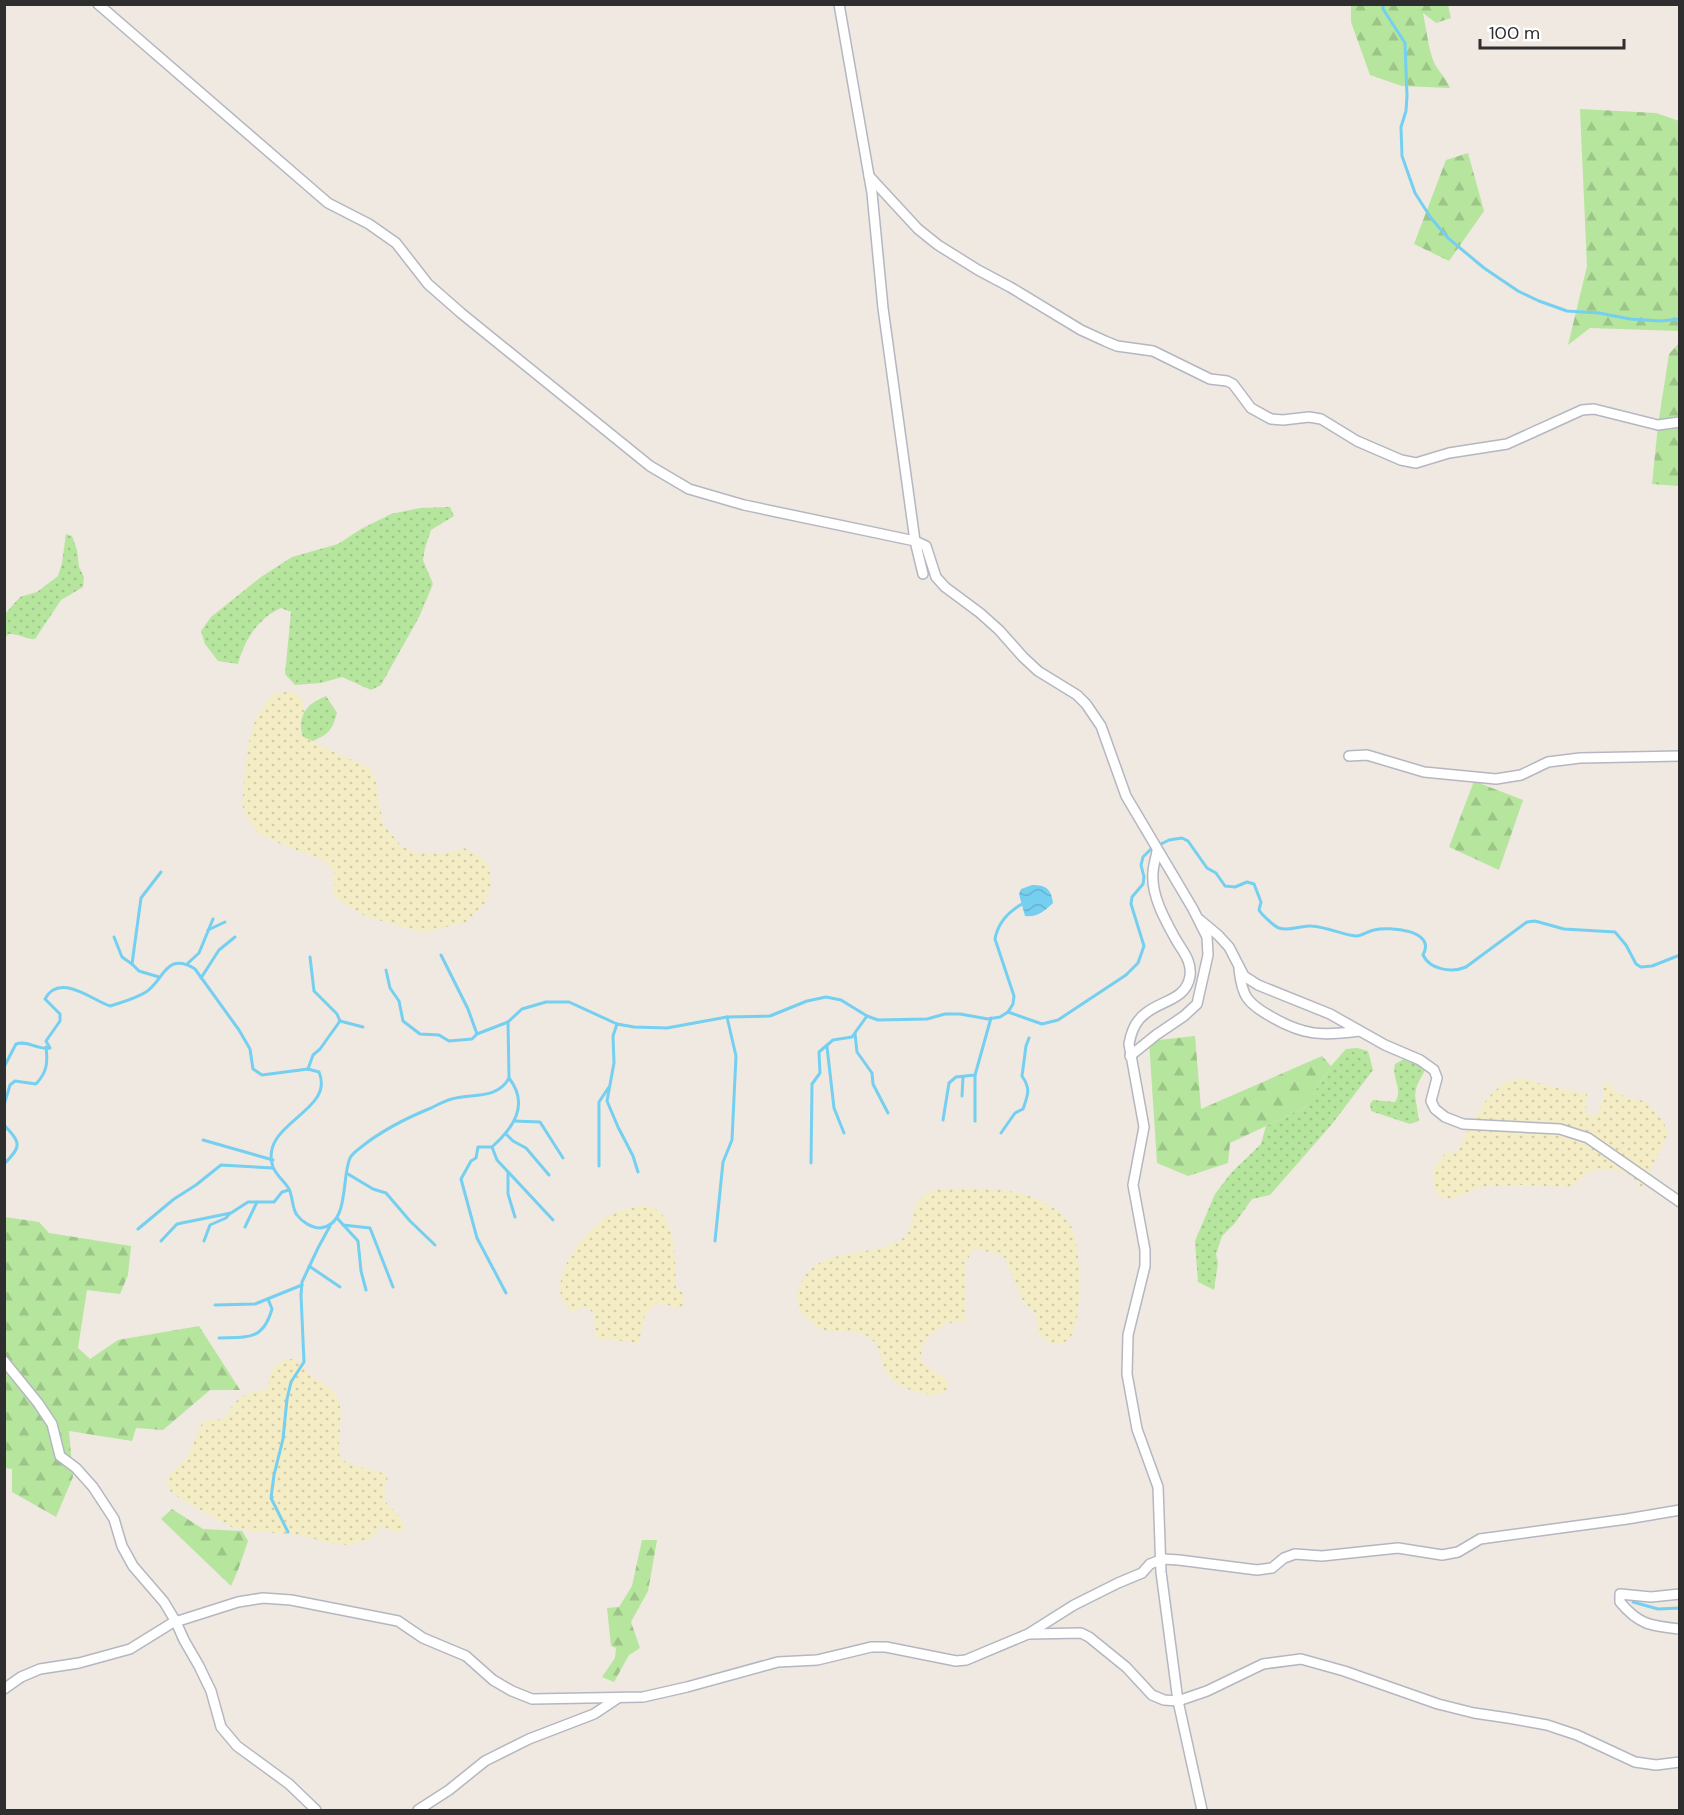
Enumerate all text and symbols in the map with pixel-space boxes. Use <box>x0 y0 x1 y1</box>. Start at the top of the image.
scale bar <box>1480 12 1624 50</box>
text: 100 m <box>1489 21 1540 45</box>

